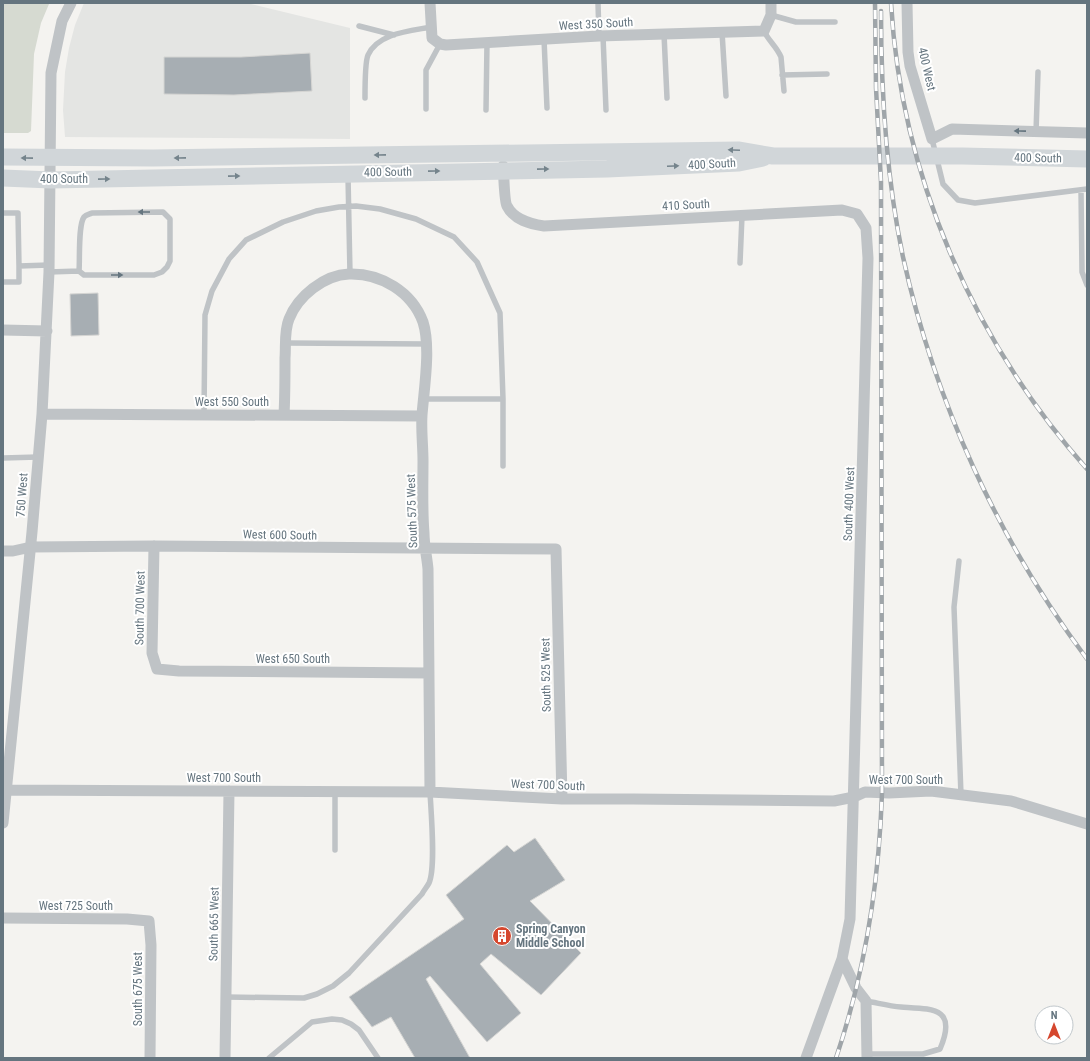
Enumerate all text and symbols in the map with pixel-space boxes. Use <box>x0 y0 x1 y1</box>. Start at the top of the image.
street label: West 350 South <box>559 15 634 33</box>
street label: 400 West <box>915 46 939 93</box>
one-way arrow <box>1014 128 1026 135</box>
one-way arrow <box>727 147 740 153</box>
street label: 400 South <box>1014 151 1062 165</box>
one-way arrow <box>373 152 386 158</box>
one-way arrow <box>21 154 33 161</box>
one-way arrow <box>173 155 186 161</box>
street label: 400 South <box>688 156 736 172</box>
one-way arrow <box>667 163 680 169</box>
street label: 400 South <box>364 165 412 179</box>
one-way arrow <box>537 166 550 172</box>
one-way arrow <box>428 168 440 175</box>
street label: 400 South <box>40 172 88 186</box>
one-way arrow <box>228 173 241 179</box>
one-way arrow <box>98 176 111 182</box>
street label: 410 South <box>662 197 710 213</box>
one-way arrow <box>137 209 150 215</box>
one-way arrow <box>111 272 124 278</box>
street label: West 550 South <box>195 395 269 409</box>
street label: South 400 West <box>841 466 857 541</box>
street label: 750 West <box>13 472 31 518</box>
street label: South 575 West <box>404 473 420 548</box>
street label: West 600 South <box>243 527 317 543</box>
street label: South 700 West <box>132 570 148 645</box>
street label: South 525 West <box>538 637 554 712</box>
street label: West 650 South <box>256 652 330 666</box>
street label: West 700 South <box>187 771 261 785</box>
street label: West 700 South <box>869 773 943 787</box>
street label: West 700 South <box>511 777 586 793</box>
street label: South 665 West <box>206 886 222 961</box>
street label: West 725 South <box>39 899 113 913</box>
place label: Spring Canyon Middle School <box>516 922 586 950</box>
building icon: Spring Canyon Middle School <box>491 925 513 947</box>
street label: South 675 West <box>131 951 145 1026</box>
north arrow <box>1034 1005 1074 1045</box>
text: N <box>1051 1009 1058 1022</box>

